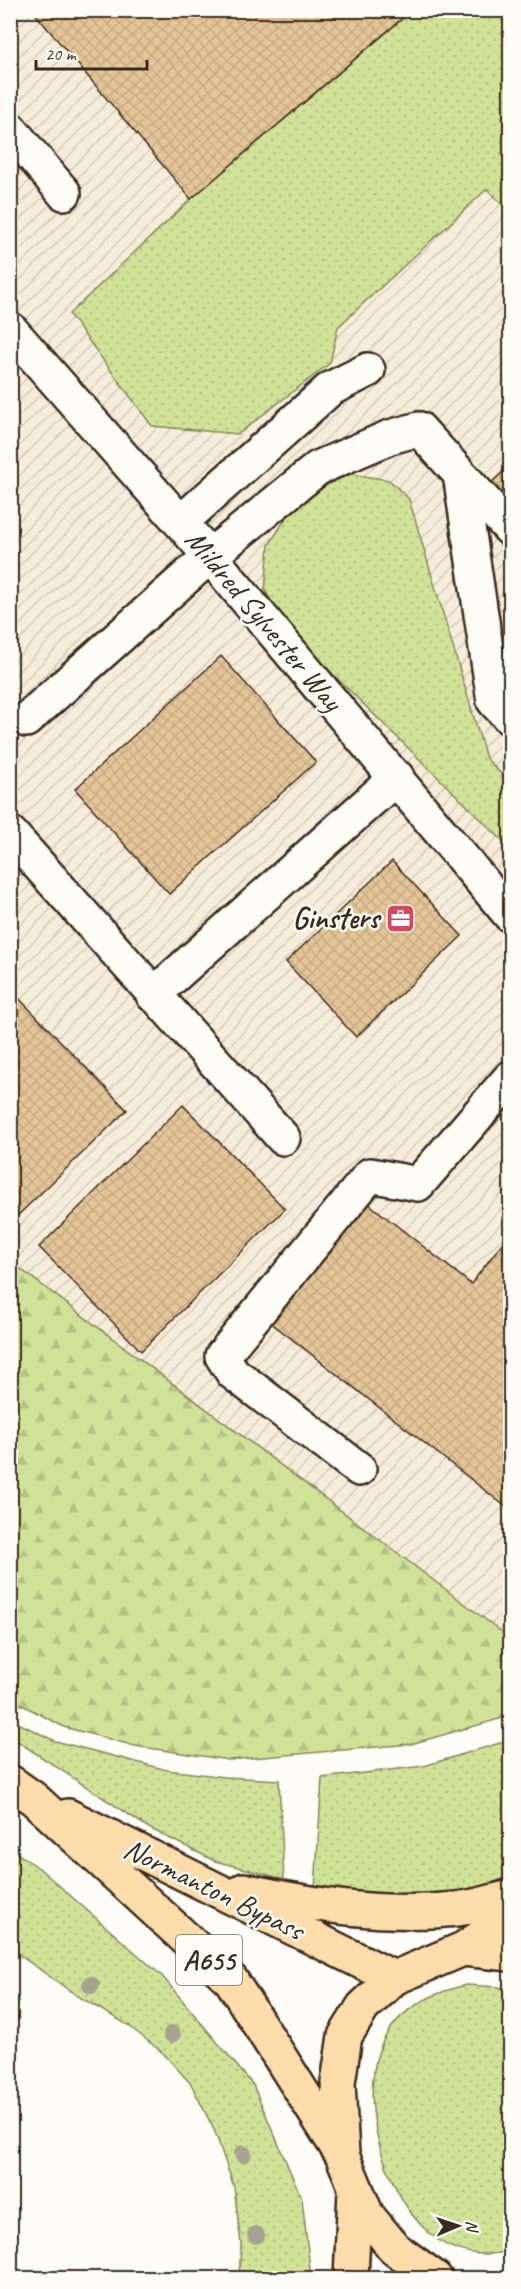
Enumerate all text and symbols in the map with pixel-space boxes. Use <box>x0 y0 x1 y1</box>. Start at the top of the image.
scale bar <box>36 33 147 71</box>
text: 20 m <box>45 43 78 65</box>
street label: Mildred Sylvester Way <box>177 521 352 720</box>
place label: Ginsters <box>292 899 382 937</box>
office icon: Ginsters <box>384 902 416 934</box>
street label: Normanton Bypass <box>118 1829 313 1950</box>
road number: A655 <box>176 1935 242 1985</box>
north arrow <box>428 2196 488 2256</box>
text: N <box>462 2220 482 2234</box>

